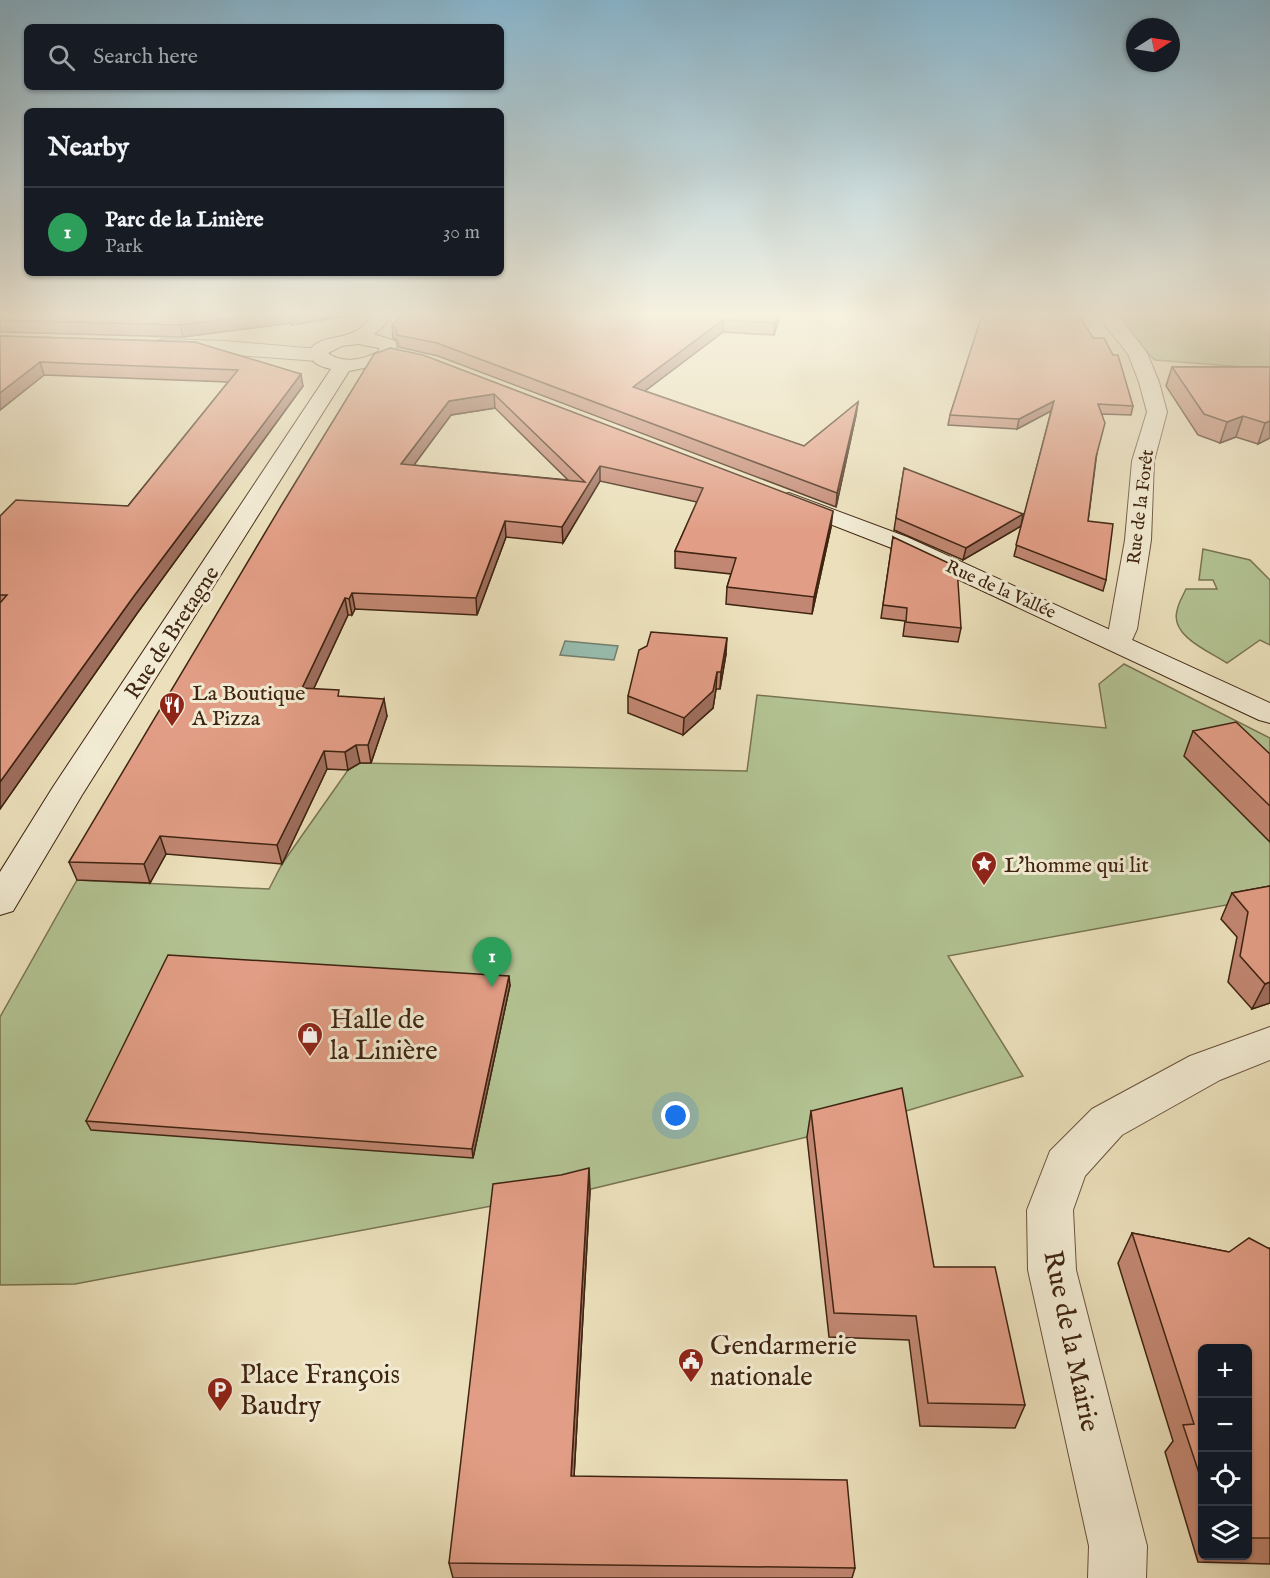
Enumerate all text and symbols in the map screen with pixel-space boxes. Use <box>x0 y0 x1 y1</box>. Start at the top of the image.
north arrow <box>1126 18 1180 72</box>
search box <box>24 24 504 90</box>
icon: search <box>45 41 78 74</box>
text: Search here <box>93 43 198 71</box>
text: Nearby <box>48 131 129 164</box>
text: Parc de la Linière <box>105 206 264 234</box>
text: 1 <box>64 220 71 245</box>
text: 30 m <box>443 220 480 245</box>
text: Park <box>105 234 143 259</box>
street label: Rue de la Forêt <box>1123 448 1160 566</box>
street label: Rue de la Vallée <box>942 556 1059 625</box>
street label: Rue de Bretagne <box>119 561 226 705</box>
place label: La Boutique A Pizza <box>191 680 305 733</box>
restaurant icon: La Boutique A Pizza <box>157 690 187 728</box>
place icon: L'homme qui lit <box>969 849 999 887</box>
place label: L'homme qui lit <box>1004 852 1149 880</box>
pin: 1 <box>472 938 512 987</box>
place label: Halle de la Linière <box>330 1004 438 1069</box>
shop icon: Halle de la Linière <box>295 1020 325 1058</box>
your location <box>661 1101 690 1130</box>
street label: Rue de la Mairie <box>1034 1248 1106 1435</box>
place label: Gendarmerie nationale <box>710 1330 857 1395</box>
map controls <box>1198 1344 1252 1560</box>
button: + <box>1198 1344 1252 1398</box>
public building icon: Gendarmerie nationale <box>676 1346 706 1384</box>
place label: Place François Baudry <box>240 1359 400 1424</box>
parking icon: Place François Baudry <box>205 1375 235 1413</box>
button: − <box>1198 1398 1252 1452</box>
button: locate <box>1198 1452 1252 1506</box>
button: layers <box>1198 1506 1252 1560</box>

